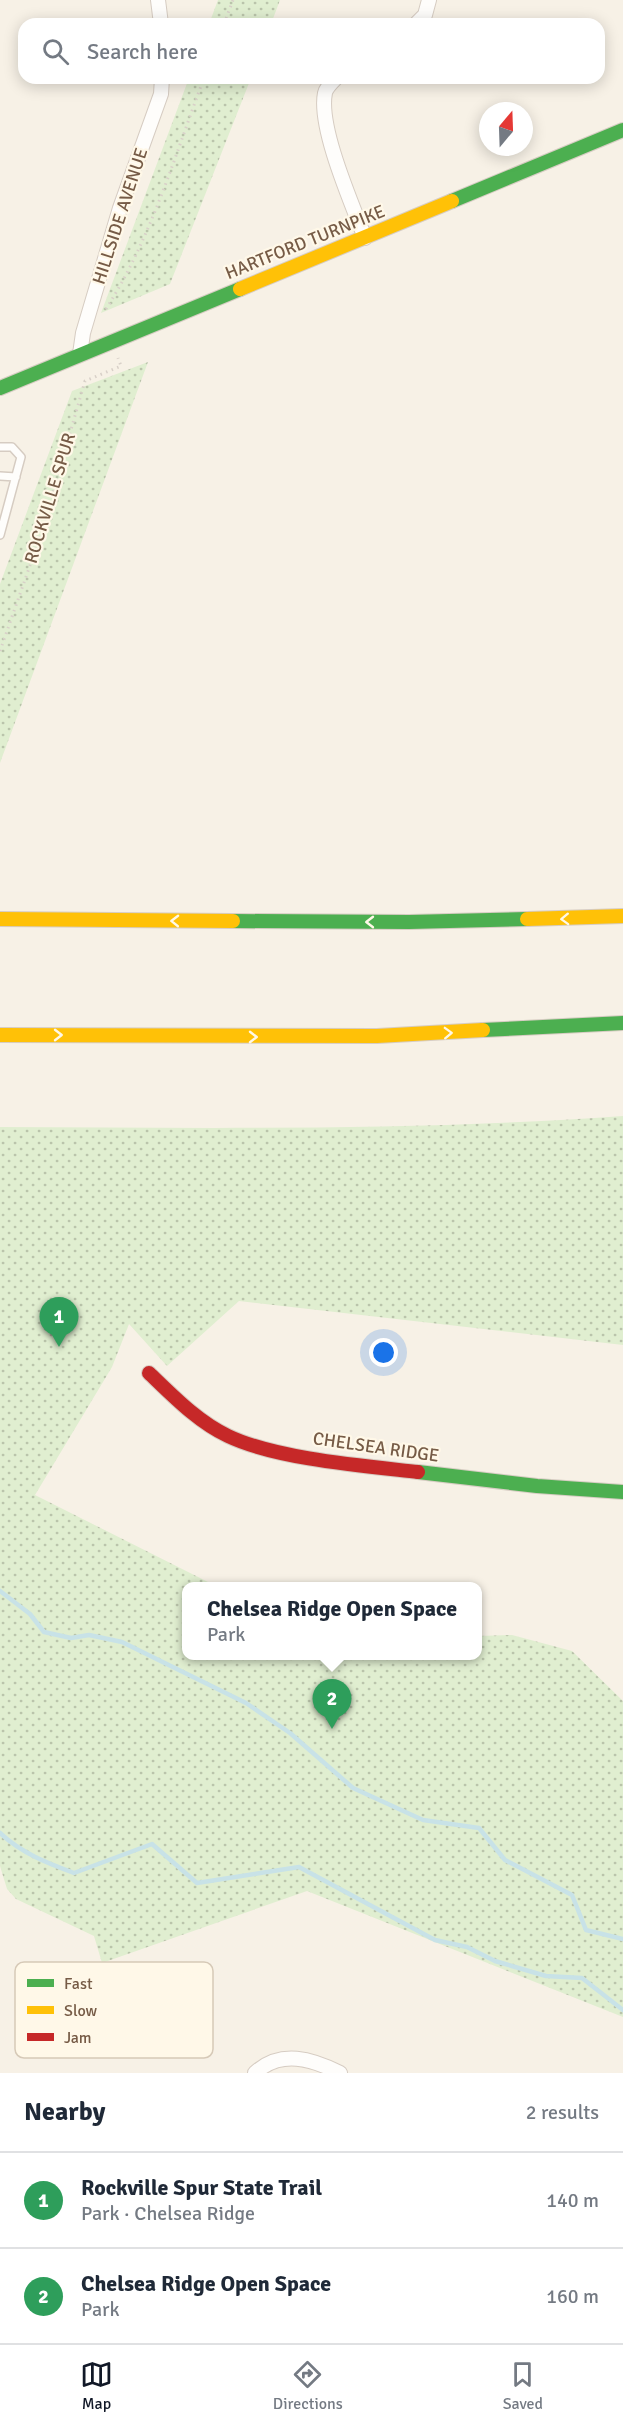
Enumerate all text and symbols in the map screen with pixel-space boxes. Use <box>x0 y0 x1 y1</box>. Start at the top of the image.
search box <box>18 18 605 84</box>
icon: search <box>39 35 72 68</box>
text: Search here <box>87 38 198 65</box>
north arrow <box>479 102 533 156</box>
street label: HILLSIDE AVENUE <box>88 145 152 287</box>
street label: HARTFORD TURNPIKE <box>222 200 388 284</box>
street label: ROCKVILLE SPUR <box>20 430 80 566</box>
one-way arrow <box>560 912 569 925</box>
one-way arrow <box>170 914 179 927</box>
one-way arrow <box>365 916 374 928</box>
one-way arrow <box>444 1027 453 1040</box>
one-way arrow <box>54 1029 63 1041</box>
one-way arrow <box>249 1031 258 1043</box>
pin: 1 <box>40 1298 78 1347</box>
your location <box>369 1338 398 1367</box>
street label: CHELSEA RIDGE <box>312 1427 440 1467</box>
popup <box>182 1582 482 1660</box>
text: Chelsea Ridge Open Space <box>207 1595 457 1622</box>
text: Park <box>207 1622 245 1647</box>
pin: 2 <box>312 1680 352 1729</box>
legend <box>15 1962 213 2058</box>
text: Fast <box>64 1974 93 1994</box>
text: Slow <box>64 2001 98 2021</box>
text: Jam <box>64 2028 92 2048</box>
text: Nearby <box>24 2096 105 2128</box>
text: 2 results <box>526 2100 599 2125</box>
text: Rockville Spur State Trail <box>81 2174 322 2201</box>
text: 1 <box>38 2188 49 2213</box>
text: 140 m <box>546 2188 599 2213</box>
text: Park · Chelsea Ridge <box>81 2201 255 2226</box>
text: Chelsea Ridge Open Space <box>81 2270 331 2297</box>
text: 2 <box>38 2284 49 2309</box>
text: 160 m <box>546 2284 599 2309</box>
text: Park <box>81 2297 119 2322</box>
tab: Map <box>80 2358 113 2414</box>
tab: Directions <box>273 2358 343 2414</box>
tab: Saved <box>503 2358 543 2414</box>

